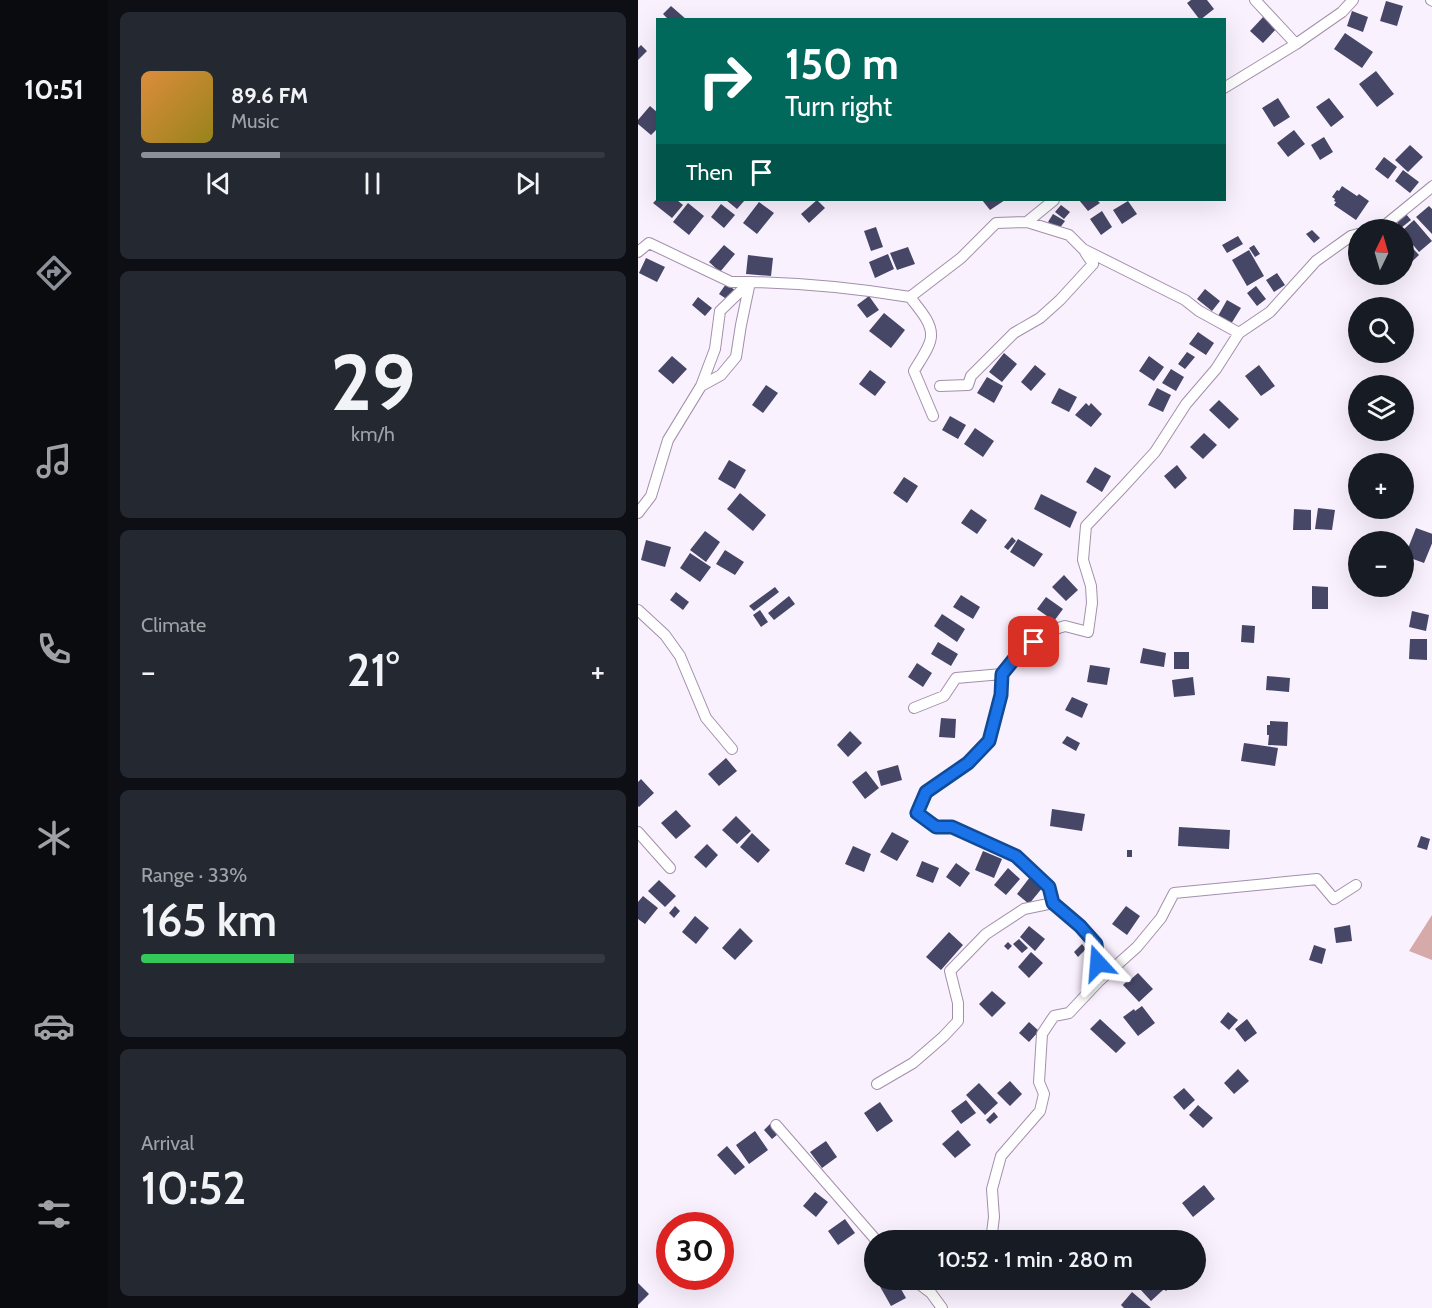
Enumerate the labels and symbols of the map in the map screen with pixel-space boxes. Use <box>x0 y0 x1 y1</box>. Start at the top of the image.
north arrow <box>1348 219 1414 285</box>
pin <box>1008 616 1059 667</box>
position arrow <box>1066 931 1130 995</box>
speed limit sign: 30 <box>656 1212 734 1290</box>

